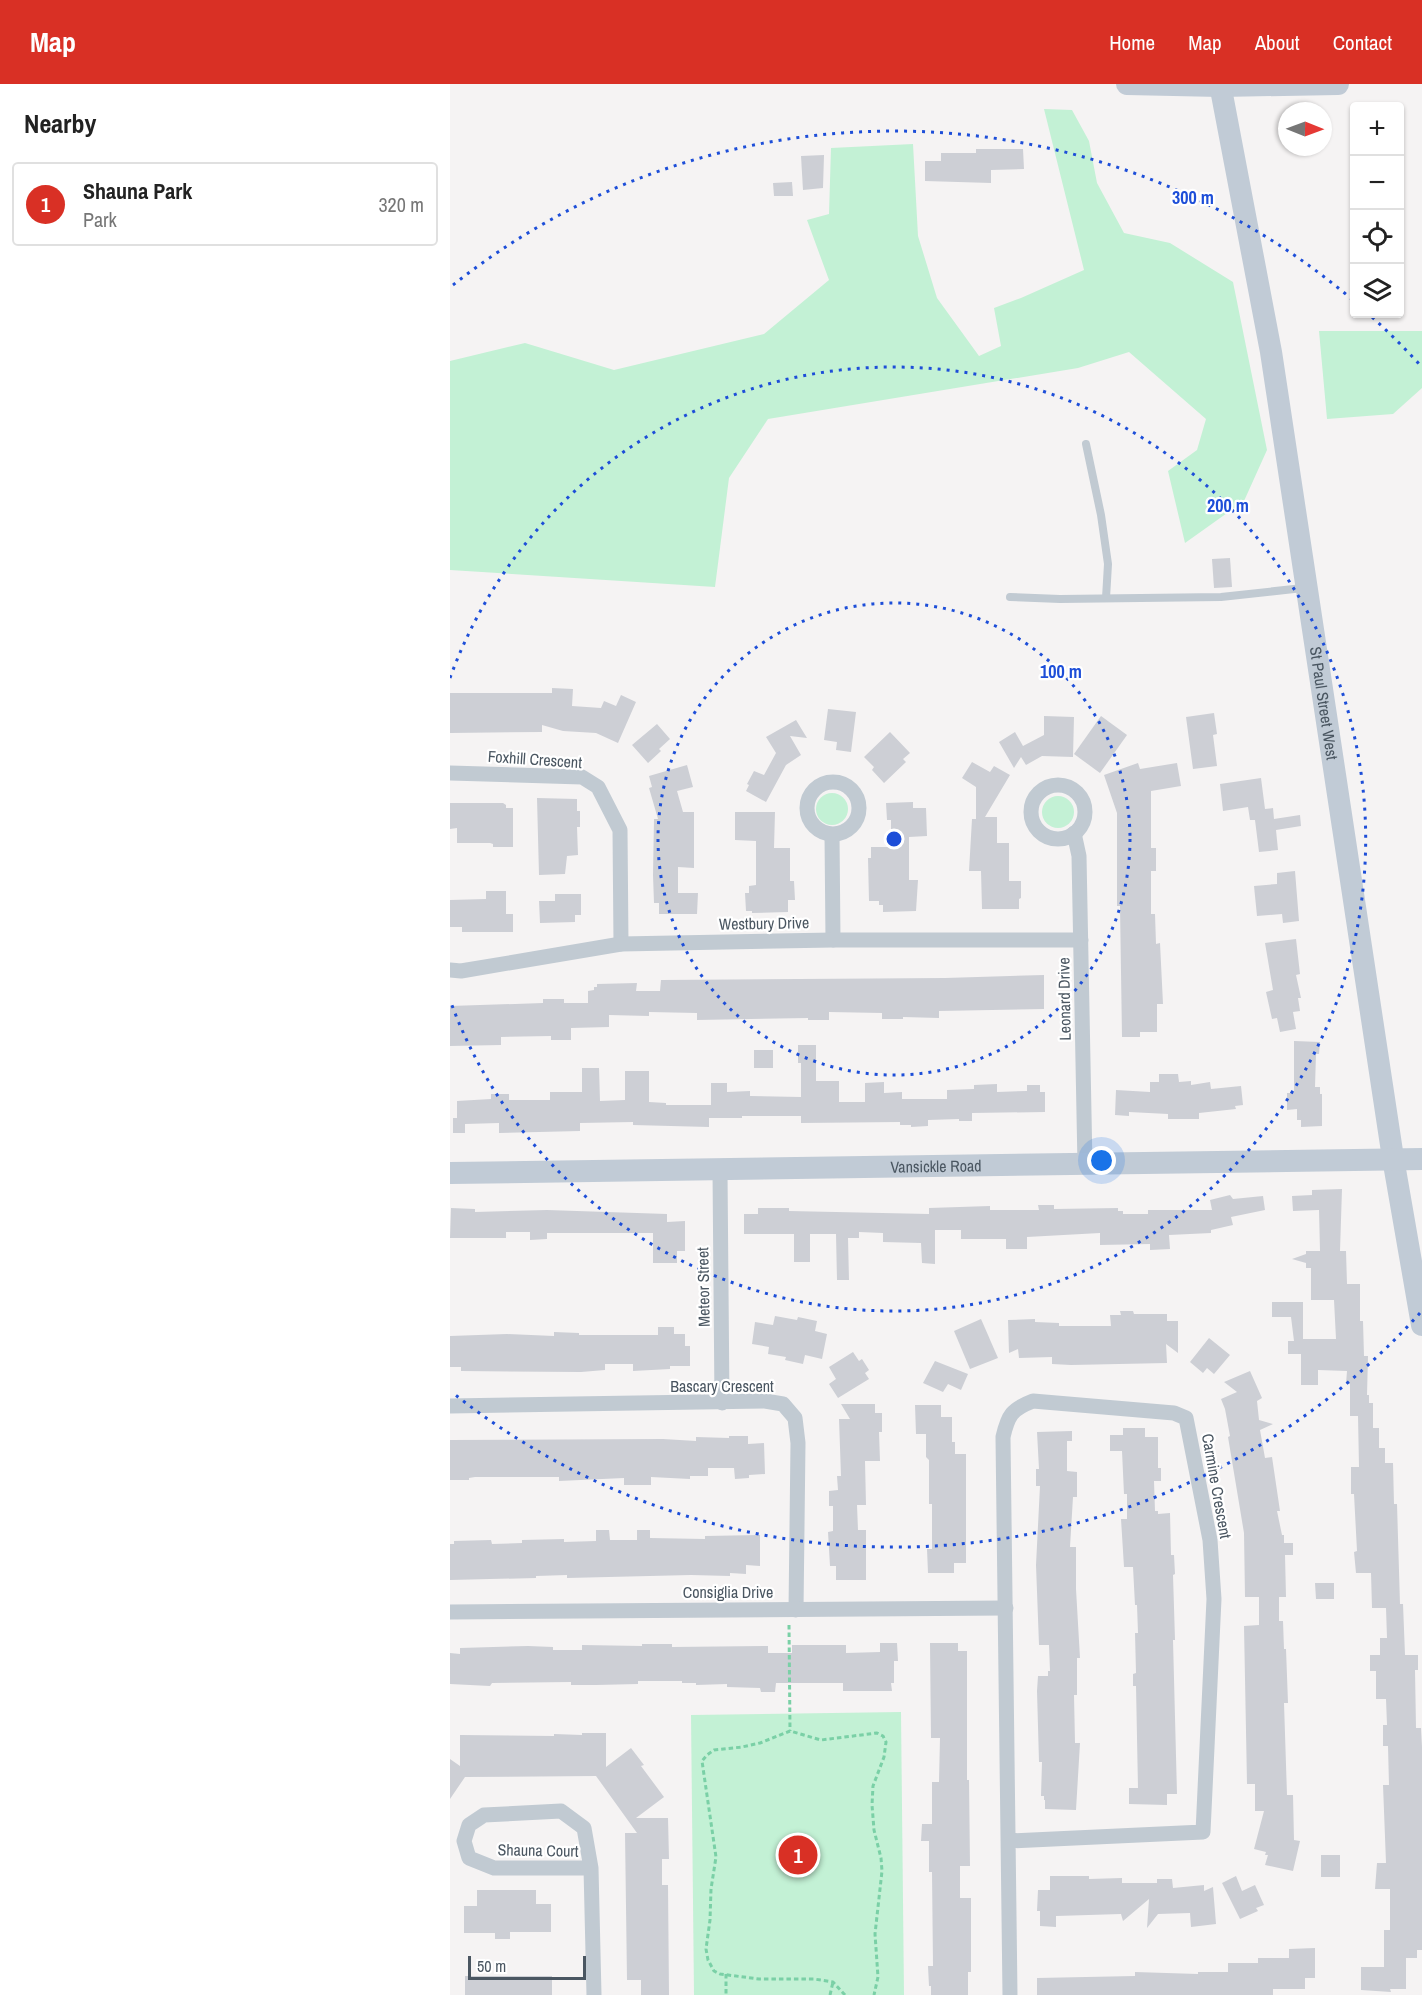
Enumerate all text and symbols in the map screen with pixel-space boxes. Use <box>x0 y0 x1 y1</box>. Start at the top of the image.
text: Map <box>30 23 76 61</box>
text: Home <box>1109 28 1155 57</box>
text: Map <box>1188 28 1222 57</box>
text: About <box>1255 28 1300 57</box>
text: Contact <box>1333 28 1392 57</box>
north arrow <box>1278 102 1332 156</box>
map controls <box>1350 102 1404 318</box>
button: + <box>1350 102 1404 156</box>
text: Nearby <box>24 106 96 141</box>
button: − <box>1350 156 1404 210</box>
text: Shauna Park <box>83 176 192 206</box>
text: 300 m <box>1172 185 1214 210</box>
text: 1 <box>41 191 50 218</box>
text: 320 m <box>378 191 424 218</box>
text: Park <box>83 206 117 233</box>
button: locate <box>1350 210 1404 264</box>
button: layers <box>1350 264 1404 318</box>
text: 200 m <box>1207 493 1249 518</box>
street label: St Paul Street West <box>1305 645 1344 762</box>
text: 100 m <box>1040 659 1082 684</box>
street label: Foxhill Crescent <box>487 745 583 773</box>
centre of rings <box>884 829 904 849</box>
street label: Westbury Drive <box>719 911 809 935</box>
street label: Leonard Drive <box>1052 957 1076 1041</box>
your location <box>1087 1146 1116 1175</box>
street label: Vansickle Road <box>890 1154 982 1178</box>
street label: Meteor Street <box>691 1247 715 1327</box>
street label: Bascary Crescent <box>670 1375 774 1397</box>
street label: Carmine Crescent <box>1197 1432 1237 1541</box>
street label: Consiglia Drive <box>683 1581 773 1603</box>
pin: 1 <box>778 1832 818 1878</box>
street label: Shauna Court <box>497 1838 579 1862</box>
scale bar <box>468 1953 586 1980</box>
text: 50 m <box>477 1955 506 1977</box>

